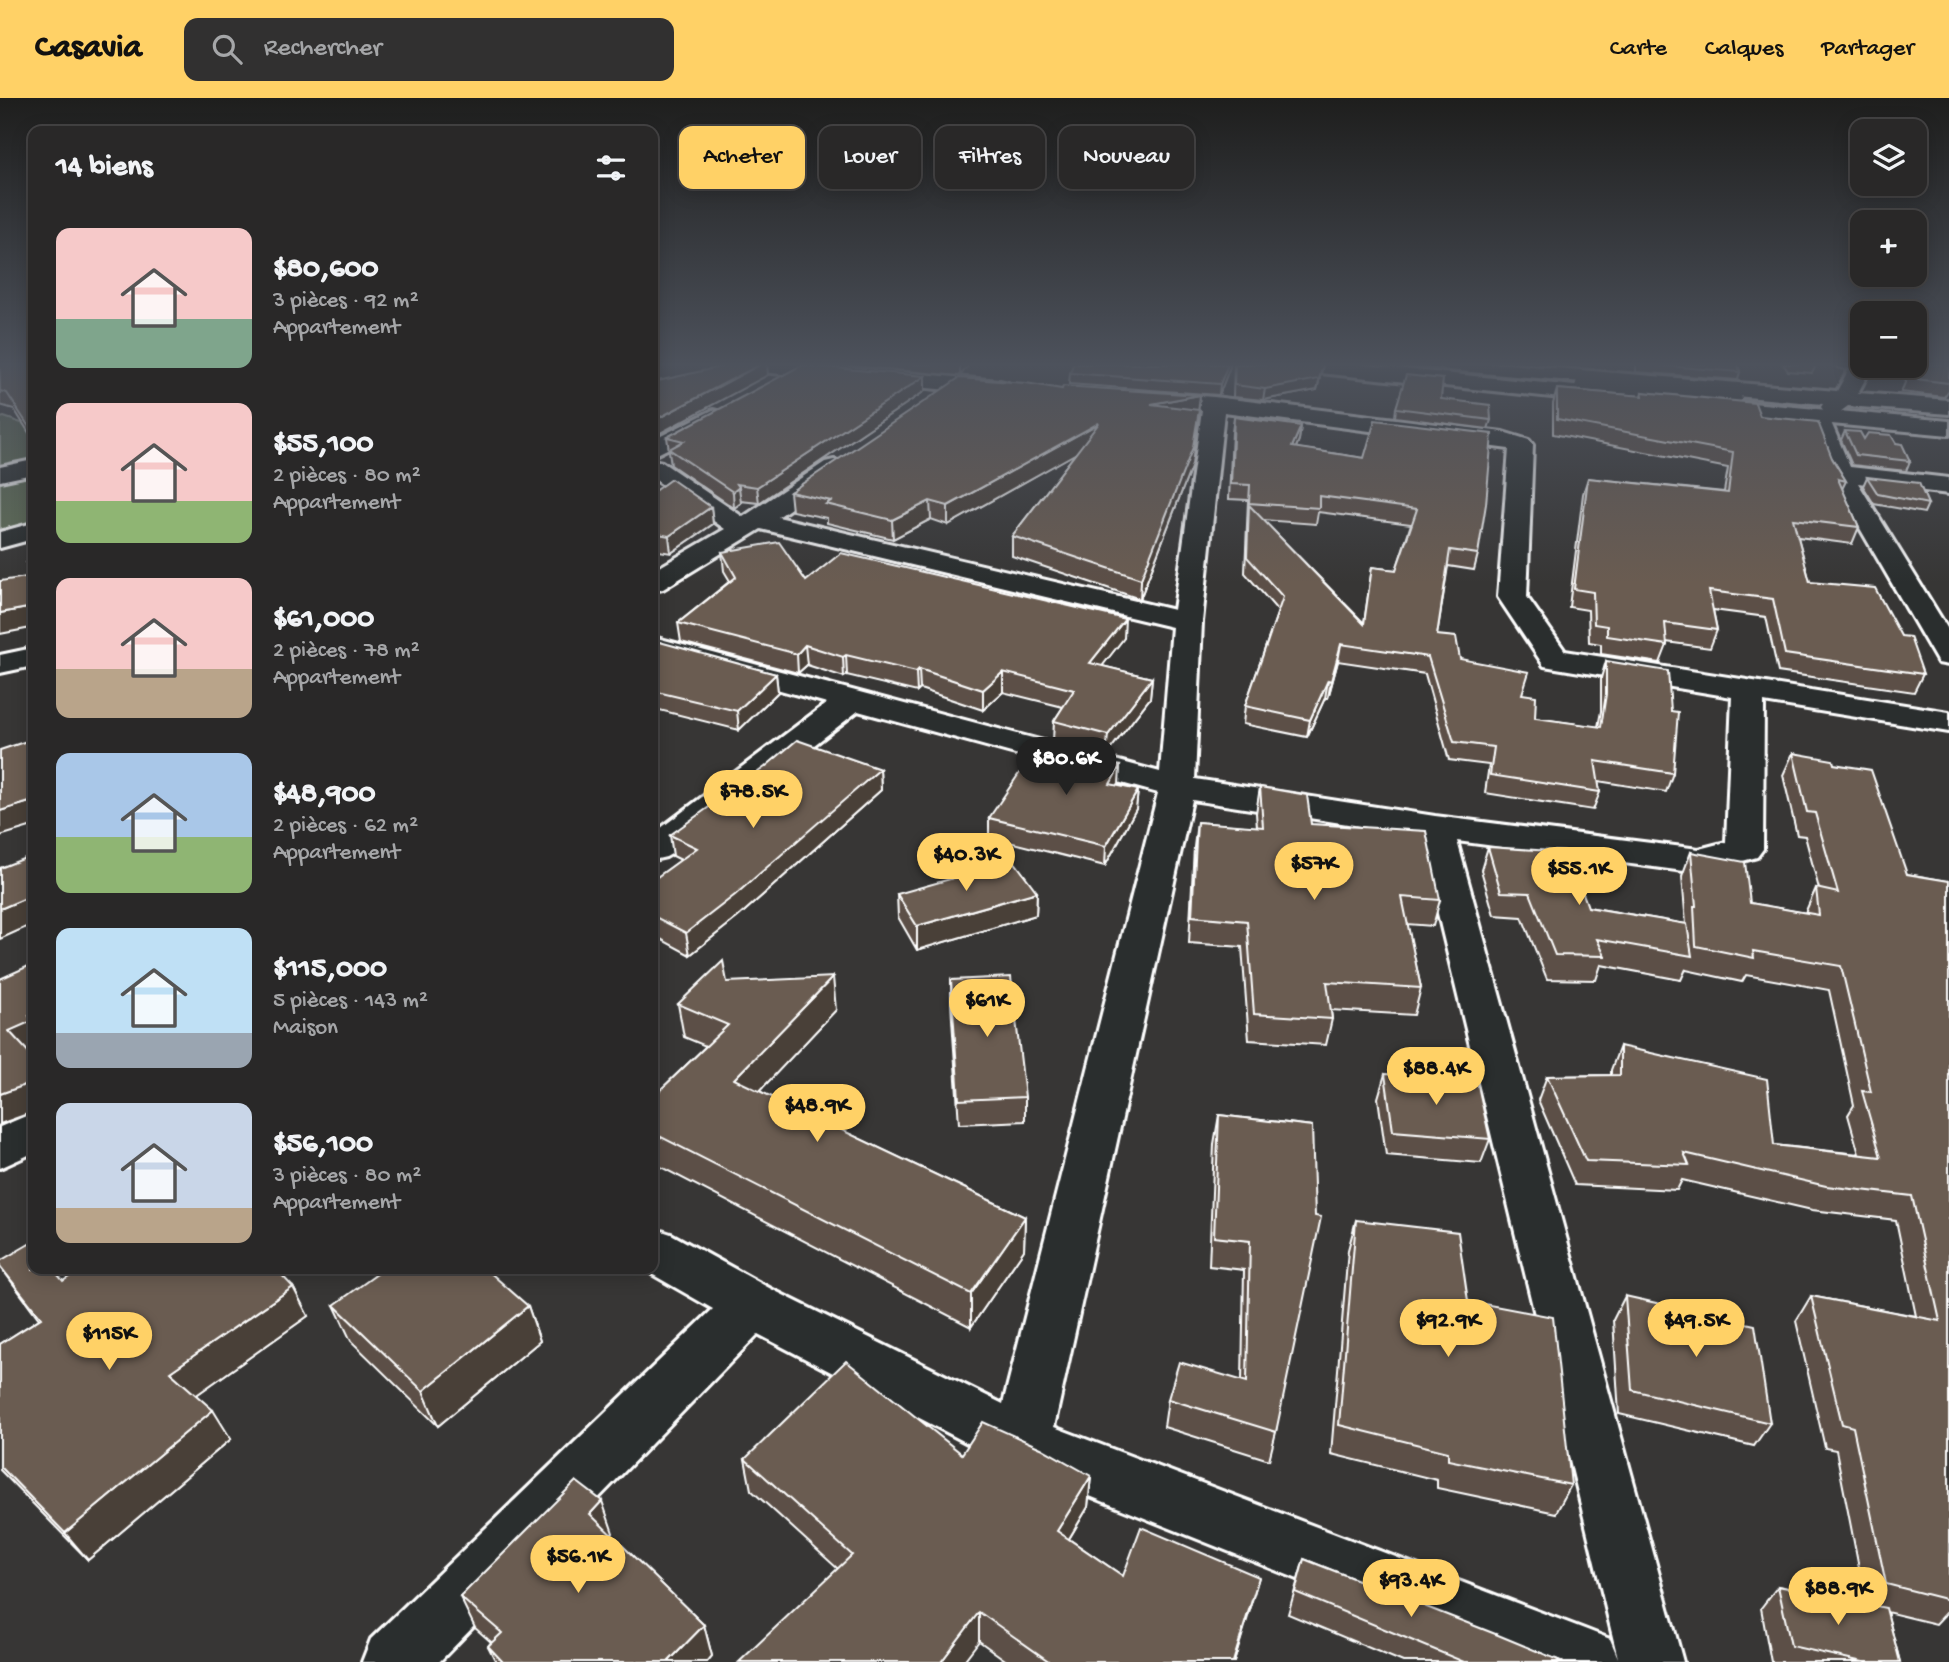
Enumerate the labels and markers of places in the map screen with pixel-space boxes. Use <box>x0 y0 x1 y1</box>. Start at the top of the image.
pin: $80.6K <box>1009 738 1123 797</box>
pin: $78.5K <box>696 770 810 830</box>
pin: $40.3K <box>909 834 1023 893</box>
pin: $57K <box>1273 842 1355 902</box>
pin: $55.1K <box>1522 848 1636 907</box>
pin: $61K <box>946 979 1028 1039</box>
pin: $88.4K <box>1379 1048 1493 1107</box>
pin: $48.9K <box>760 1084 874 1144</box>
pin: $92.9K <box>1391 1300 1505 1359</box>
pin: $49.5K <box>1639 1300 1753 1359</box>
pin: $115K <box>60 1312 158 1372</box>
pin: $56.1K <box>521 1536 635 1595</box>
pin: $93.4K <box>1354 1560 1468 1619</box>
pin: $88.9K <box>1781 1568 1895 1627</box>

